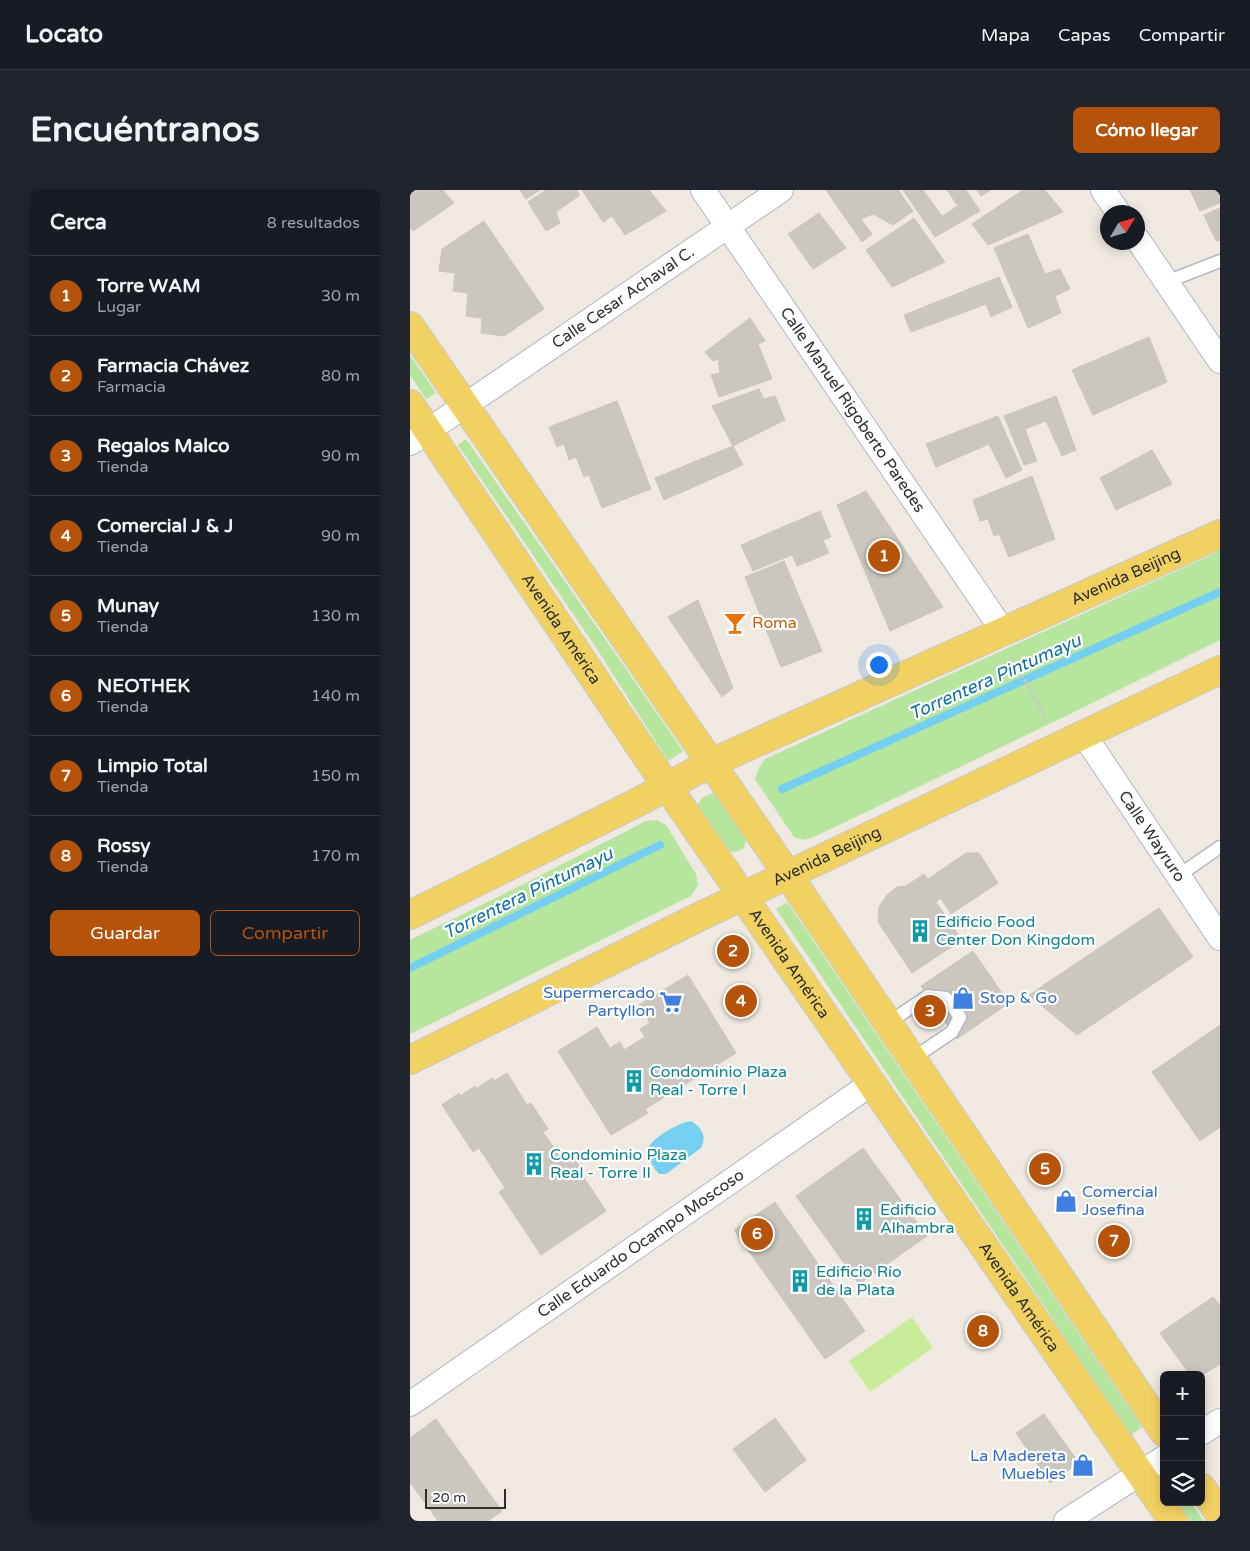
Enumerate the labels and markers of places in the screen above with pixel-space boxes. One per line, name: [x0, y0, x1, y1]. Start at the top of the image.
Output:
pin: 1: [868, 537, 900, 575]
bar icon: Roma: [722, 610, 748, 636]
place label: Roma: [752, 613, 797, 633]
place label: Edificio Food Center Don Kingdom: [936, 912, 1095, 950]
building icon: Edificio Food Center Don Kingdom: [907, 918, 933, 944]
pin: 2: [717, 932, 749, 970]
pin: 4: [725, 982, 757, 1020]
place label: Supermercado Partyllon: [543, 983, 655, 1021]
shop icon: Stop & Go: [950, 985, 976, 1011]
place label: Stop & Go: [980, 988, 1057, 1008]
supermarket icon: Supermercado Partyllon: [658, 989, 684, 1015]
pin: 3: [914, 992, 946, 1030]
place label: Condominio Plaza Real - Torre I: [650, 1062, 787, 1100]
building icon: Condominio Plaza Real - Torre I: [621, 1068, 647, 1094]
place label: Condominio Plaza Real - Torre II: [550, 1145, 687, 1183]
pin: 5: [1029, 1150, 1061, 1188]
building icon: Condominio Plaza Real - Torre II: [521, 1151, 547, 1177]
place label: Comercial Josefina: [1082, 1182, 1158, 1220]
shop icon: Comercial Josefina: [1053, 1188, 1079, 1214]
place label: Edificio Alhambra: [880, 1200, 954, 1238]
building icon: Edificio Alhambra: [851, 1206, 877, 1232]
pin: 6: [741, 1215, 773, 1253]
pin: 7: [1098, 1222, 1130, 1260]
place label: Edificio Río de la Plata: [816, 1262, 902, 1300]
building icon: Edificio Río de la Plata: [787, 1268, 813, 1294]
pin: 8: [967, 1312, 999, 1350]
place label: La Madereta Muebles: [970, 1446, 1066, 1484]
shop icon: La Madereta Muebles: [1070, 1452, 1096, 1478]

